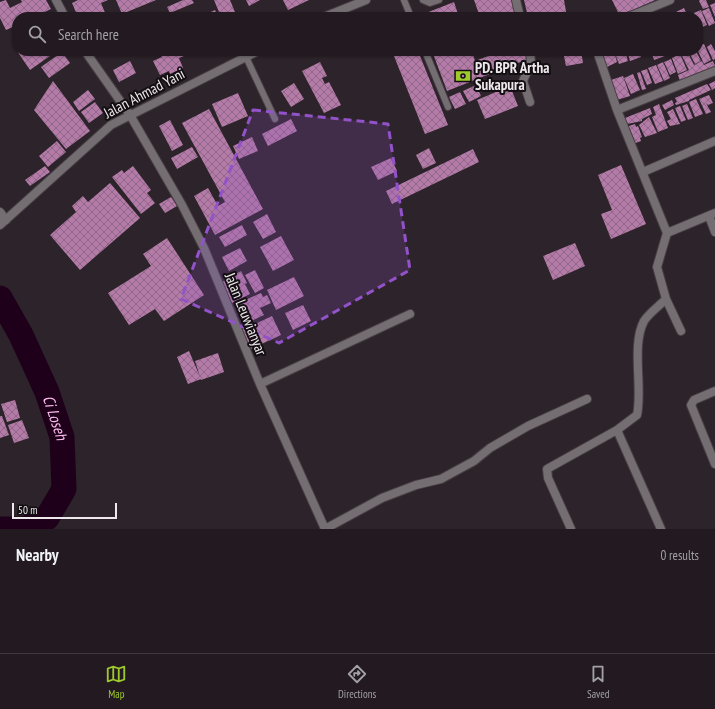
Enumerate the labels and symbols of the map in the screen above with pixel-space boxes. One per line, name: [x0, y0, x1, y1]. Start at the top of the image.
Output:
place label: PD. BPR Artha Sukapura: [475, 58, 549, 94]
street label: Jalan Ahmad Yani: [99, 64, 188, 123]
bank icon: PD. BPR Artha Sukapura: [454, 67, 472, 85]
street label: Jalan Leuwianyar: [220, 269, 272, 359]
water label: Ci Loseh: [39, 392, 73, 443]
scale bar: [12, 501, 117, 520]

